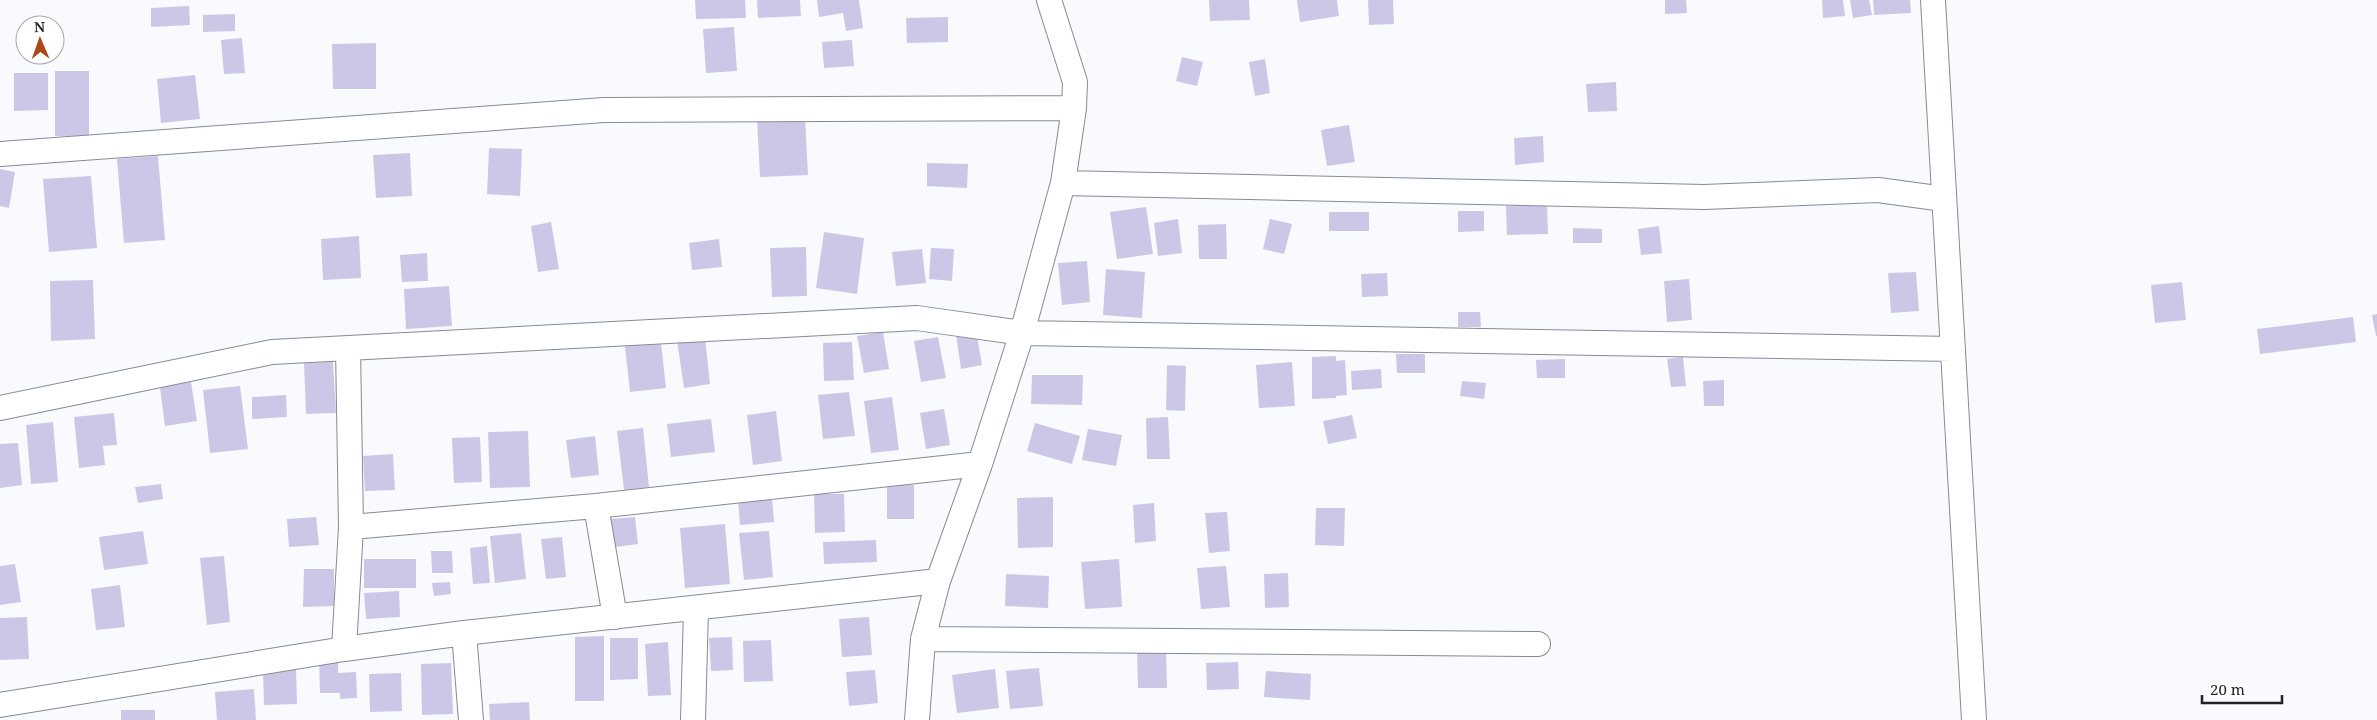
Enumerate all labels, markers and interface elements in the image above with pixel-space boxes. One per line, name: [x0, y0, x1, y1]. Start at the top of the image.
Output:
north arrow: [15, 15, 65, 65]
text: N: [34, 17, 45, 36]
scale bar: [2202, 672, 2282, 704]
text: 20 m: [2210, 679, 2245, 699]

